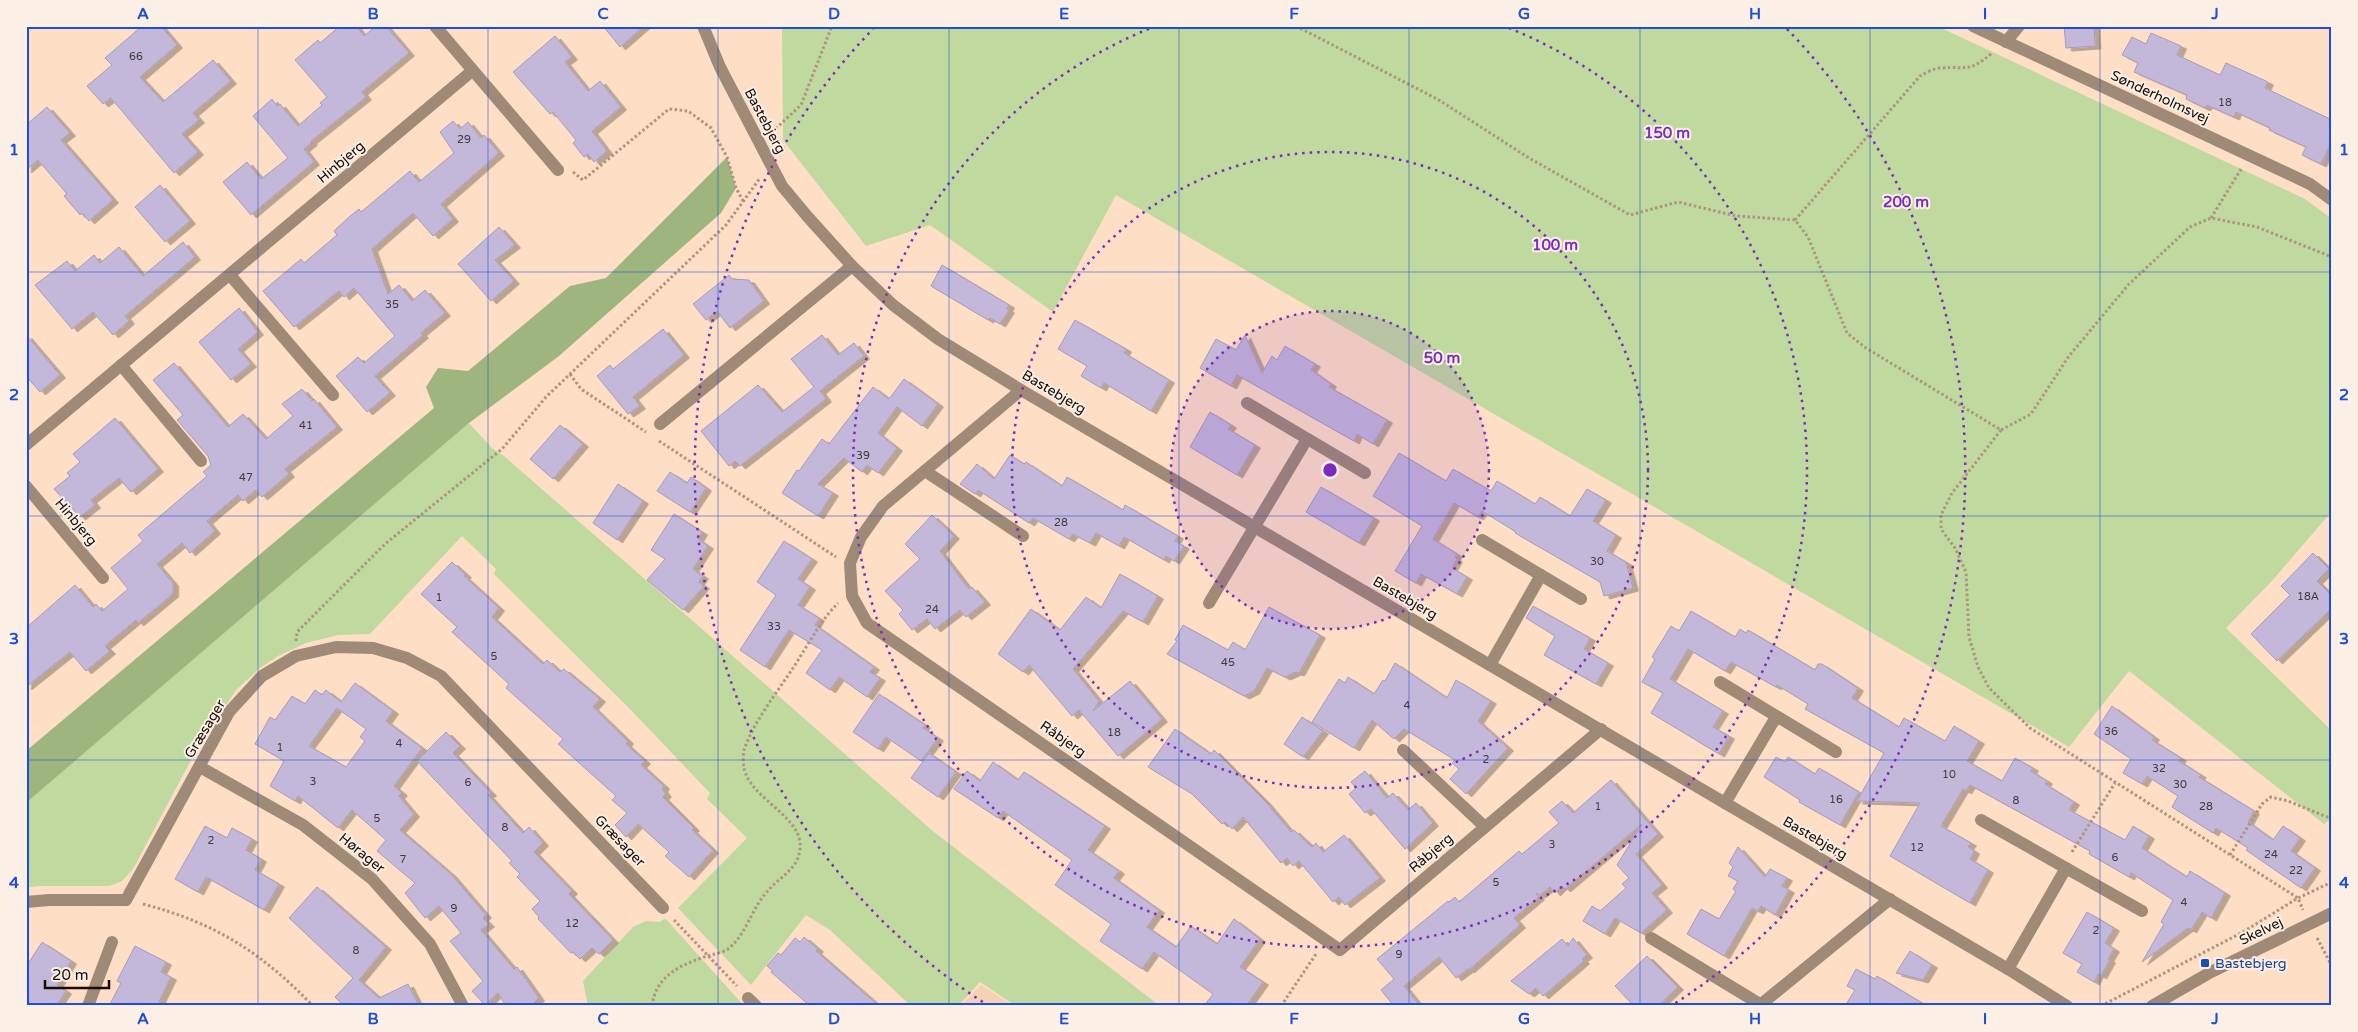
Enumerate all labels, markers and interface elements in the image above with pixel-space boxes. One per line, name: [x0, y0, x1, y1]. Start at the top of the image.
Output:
text: A: [137, 4, 149, 24]
text: B: [367, 4, 379, 24]
text: C: [597, 4, 609, 24]
text: D: [828, 4, 840, 24]
text: E: [1059, 4, 1069, 24]
text: F: [1289, 4, 1299, 24]
text: G: [1518, 4, 1530, 24]
text: H: [1749, 4, 1761, 24]
text: I: [1983, 4, 1987, 24]
text: J: [2210, 4, 2219, 24]
house number: 66: [129, 50, 143, 63]
street label: Sønderholmsvej: [2108, 67, 2212, 127]
street label: Bastebjerg: [741, 85, 789, 157]
house number: 18: [2218, 96, 2232, 109]
text: 150 m: [1644, 124, 1690, 142]
house number: 29: [457, 133, 471, 146]
street label: Hinbjerg: [314, 137, 368, 187]
text: 1: [9, 140, 19, 160]
text: 1: [2339, 140, 2349, 160]
text: 200 m: [1883, 193, 1929, 211]
text: 100 m: [1532, 236, 1578, 254]
house number: 35: [385, 298, 399, 311]
text: 50 m: [1424, 349, 1460, 367]
street label: Bastebjerg: [1019, 366, 1089, 418]
text: 2: [9, 385, 19, 405]
text: 2: [2339, 385, 2349, 405]
house number: 41: [299, 419, 313, 432]
house number: 39: [856, 449, 870, 462]
centre of rings: [1321, 461, 1339, 479]
house number: 47: [239, 471, 253, 484]
street label: Hinbjerg: [51, 495, 101, 549]
house number: 28: [1054, 516, 1068, 529]
house number: 30: [1590, 555, 1604, 568]
street label: Bastebjerg: [1370, 573, 1440, 623]
house number: 18A: [2297, 590, 2319, 603]
house number: 1: [436, 591, 442, 604]
house number: 24: [925, 603, 939, 616]
house number: 33: [767, 620, 781, 633]
text: 3: [9, 629, 19, 649]
text: 3: [2339, 629, 2349, 649]
house number: 5: [491, 650, 498, 663]
house number: 45: [1221, 656, 1235, 669]
street label: Græsager: [181, 696, 229, 761]
house number: 4: [1404, 699, 1411, 712]
street label: Råbjerg: [1037, 717, 1089, 761]
house number: 36: [2104, 725, 2118, 738]
house number: 18: [1107, 726, 1121, 739]
house number: 4: [396, 737, 403, 750]
house number: 1: [277, 741, 283, 754]
house number: 2: [1483, 753, 1490, 766]
house number: 32: [2152, 762, 2166, 775]
house number: 10: [1942, 768, 1956, 781]
house number: 3: [310, 775, 317, 788]
house number: 6: [465, 776, 472, 789]
house number: 30: [2173, 778, 2187, 791]
house number: 16: [1829, 793, 1843, 806]
house number: 8: [2013, 794, 2020, 807]
house number: 1: [1595, 800, 1601, 813]
house number: 28: [2199, 800, 2213, 813]
house number: 5: [374, 812, 381, 825]
street label: Græsager: [591, 812, 649, 871]
street label: Bastebjerg: [1780, 813, 1850, 863]
house number: 8: [502, 821, 509, 834]
street label: Hørager: [336, 829, 389, 877]
street label: Råbjerg: [1406, 830, 1456, 876]
house number: 2: [208, 834, 215, 847]
house number: 3: [1549, 838, 1556, 851]
house number: 12: [1910, 841, 1924, 854]
house number: 24: [2264, 848, 2278, 861]
house number: 6: [2112, 851, 2119, 864]
house number: 7: [400, 853, 407, 866]
house number: 22: [2289, 864, 2303, 877]
text: 4: [9, 873, 19, 893]
text: 4: [2339, 873, 2349, 893]
house number: 5: [1493, 876, 1500, 889]
house number: 4: [2181, 896, 2188, 909]
house number: 9: [451, 902, 458, 915]
street label: Skelvej: [2236, 913, 2286, 949]
house number: 12: [565, 917, 579, 930]
house number: 2: [2093, 924, 2100, 937]
house number: 8: [353, 944, 360, 957]
house number: 9: [1396, 948, 1403, 961]
place label: Bastebjerg: [2215, 955, 2287, 972]
scale bar: [45, 957, 109, 989]
marker: Bastebjerg: [2199, 957, 2211, 969]
text: 20 m: [52, 966, 89, 984]
text: A: [137, 1009, 149, 1029]
text: B: [367, 1009, 379, 1029]
text: C: [597, 1009, 609, 1029]
text: D: [828, 1009, 840, 1029]
text: E: [1059, 1009, 1069, 1029]
text: F: [1289, 1009, 1299, 1029]
text: G: [1518, 1009, 1530, 1029]
text: H: [1749, 1009, 1761, 1029]
text: I: [1983, 1009, 1987, 1029]
text: J: [2210, 1009, 2219, 1029]

